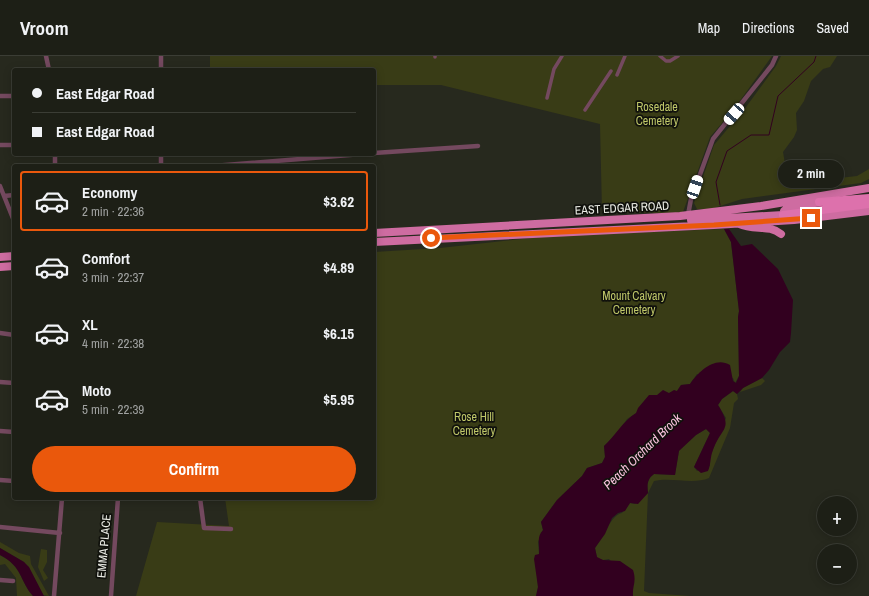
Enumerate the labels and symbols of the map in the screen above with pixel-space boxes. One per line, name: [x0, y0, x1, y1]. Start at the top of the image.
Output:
park label: Rosedale Cemetery: [636, 99, 678, 129]
car: [722, 101, 746, 127]
callout: 2 min: [778, 160, 844, 188]
car: [685, 174, 705, 200]
street label: EAST EDGAR ROAD: [574, 198, 670, 218]
route end: [802, 209, 820, 227]
route start: [422, 229, 440, 247]
park label: Mount Calvary Cemetery: [602, 288, 666, 318]
park label: Rose Hill Cemetery: [453, 409, 495, 439]
water label: Peach Orchard Brook: [600, 409, 686, 493]
street label: EMMA PLACE: [93, 513, 115, 579]

